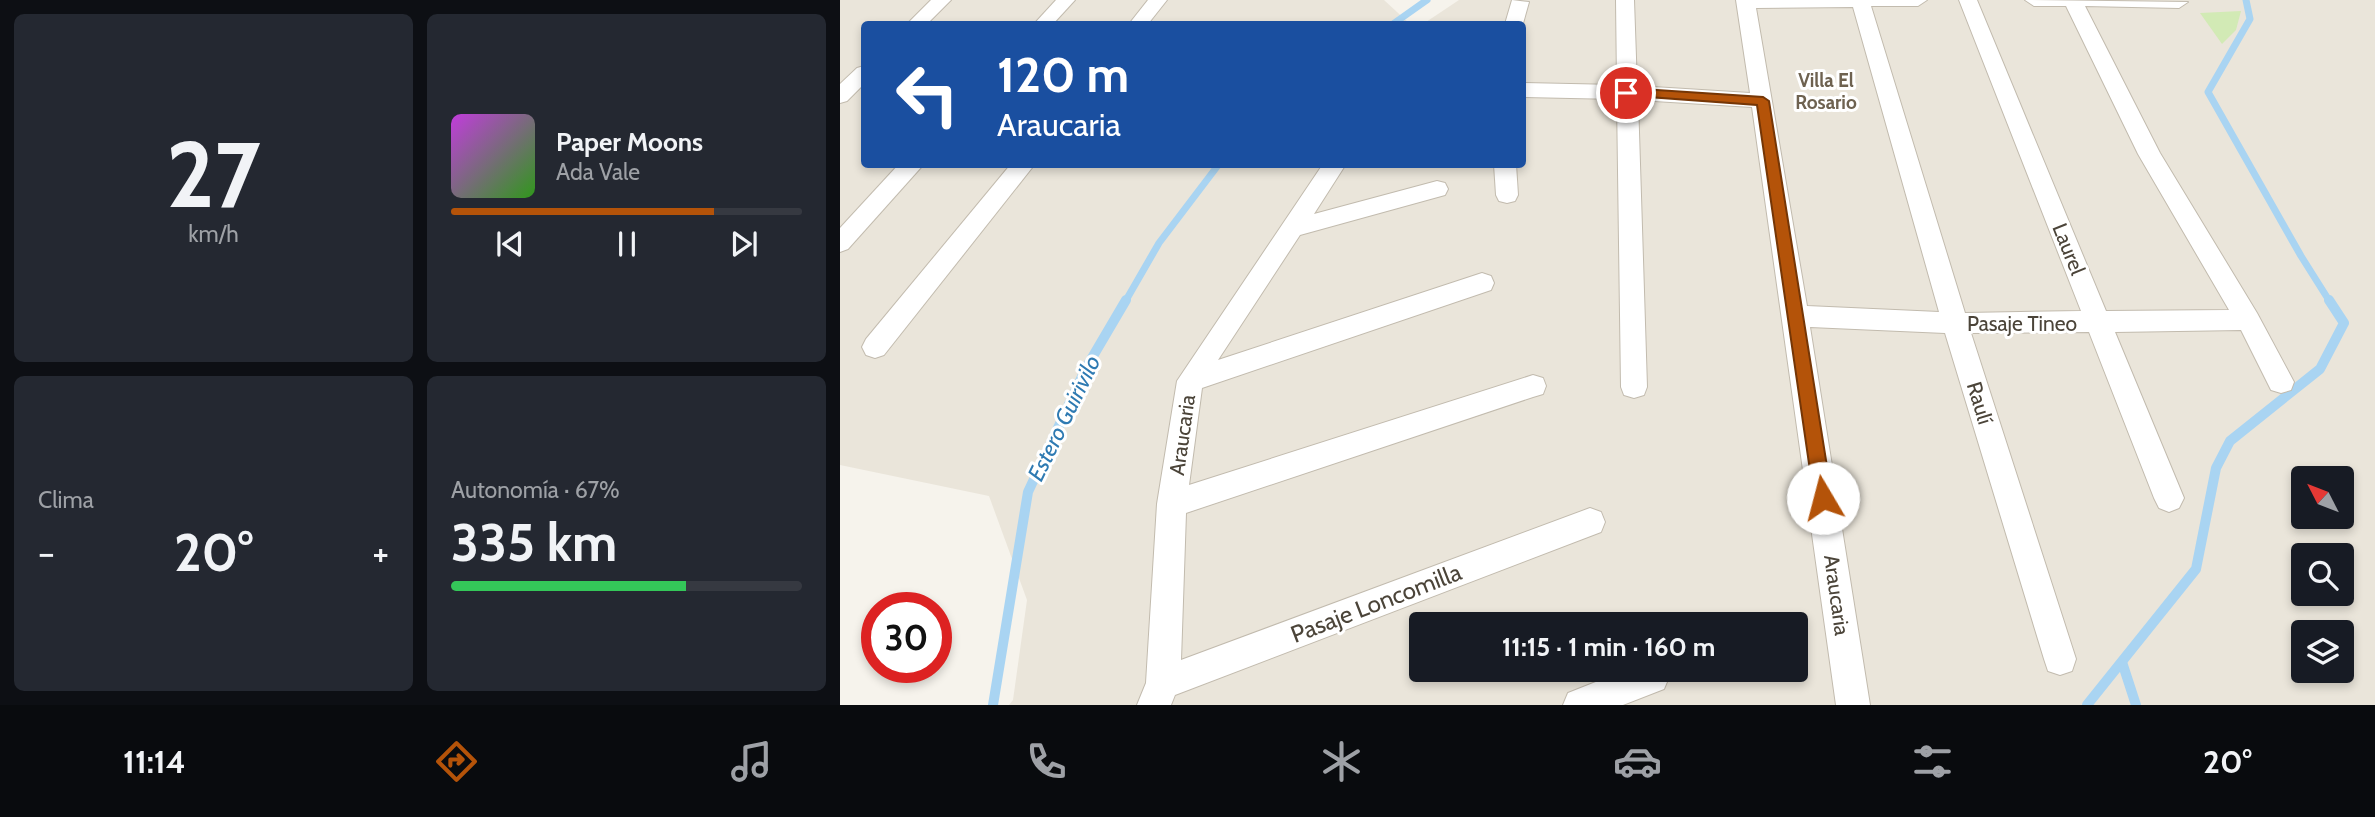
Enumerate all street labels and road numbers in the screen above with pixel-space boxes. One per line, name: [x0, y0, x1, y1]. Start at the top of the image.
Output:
street label: Laurel: [2047, 219, 2091, 279]
street label: Pasaje Tineo: [1967, 311, 2077, 337]
street label: Raulí: [1962, 379, 1998, 428]
street label: Araucaria: [1164, 393, 1200, 477]
street label: Araucaria: [1819, 553, 1855, 637]
street label: Pasaje Loncomilla: [1287, 557, 1466, 649]

